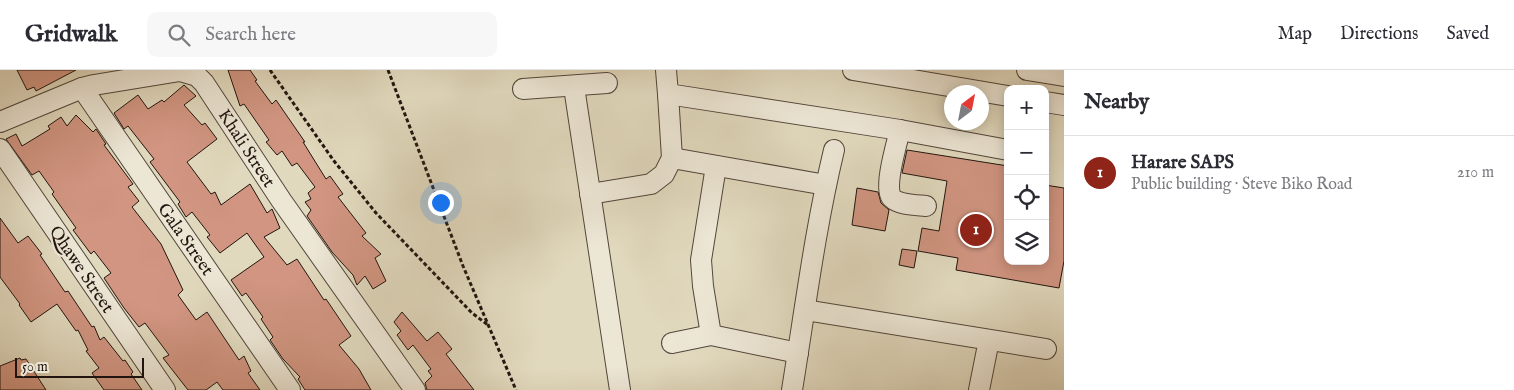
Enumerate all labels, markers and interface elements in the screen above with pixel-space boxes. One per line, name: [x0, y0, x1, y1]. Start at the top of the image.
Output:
search box: [147, 12, 497, 57]
text: Gridwalk: [25, 19, 117, 50]
icon: search: [165, 21, 193, 49]
text: Search here: [205, 23, 296, 47]
text: Map: [1278, 23, 1312, 46]
text: Directions: [1340, 23, 1418, 46]
text: Saved: [1446, 23, 1489, 46]
north arrow: [944, 85, 989, 130]
map controls: [1004, 85, 1049, 265]
button: +: [1004, 85, 1049, 130]
text: Nearby: [1084, 89, 1149, 116]
street label: Khali Street: [212, 105, 280, 192]
button: −: [1004, 130, 1049, 175]
text: Harare SAPS: [1131, 151, 1234, 175]
text: 1: [1097, 163, 1103, 183]
text: 210 m: [1457, 163, 1494, 183]
button: locate: [1004, 175, 1049, 220]
text: Public building · Steve Biko Road: [1131, 175, 1352, 195]
your location: [428, 190, 454, 216]
street label: Gala Street: [151, 199, 218, 281]
pin: 1: [960, 211, 992, 249]
button: layers: [1004, 220, 1049, 265]
street label: Qhawe Street: [43, 222, 118, 318]
scale bar: [15, 355, 144, 378]
text: 50 m: [22, 358, 48, 376]

